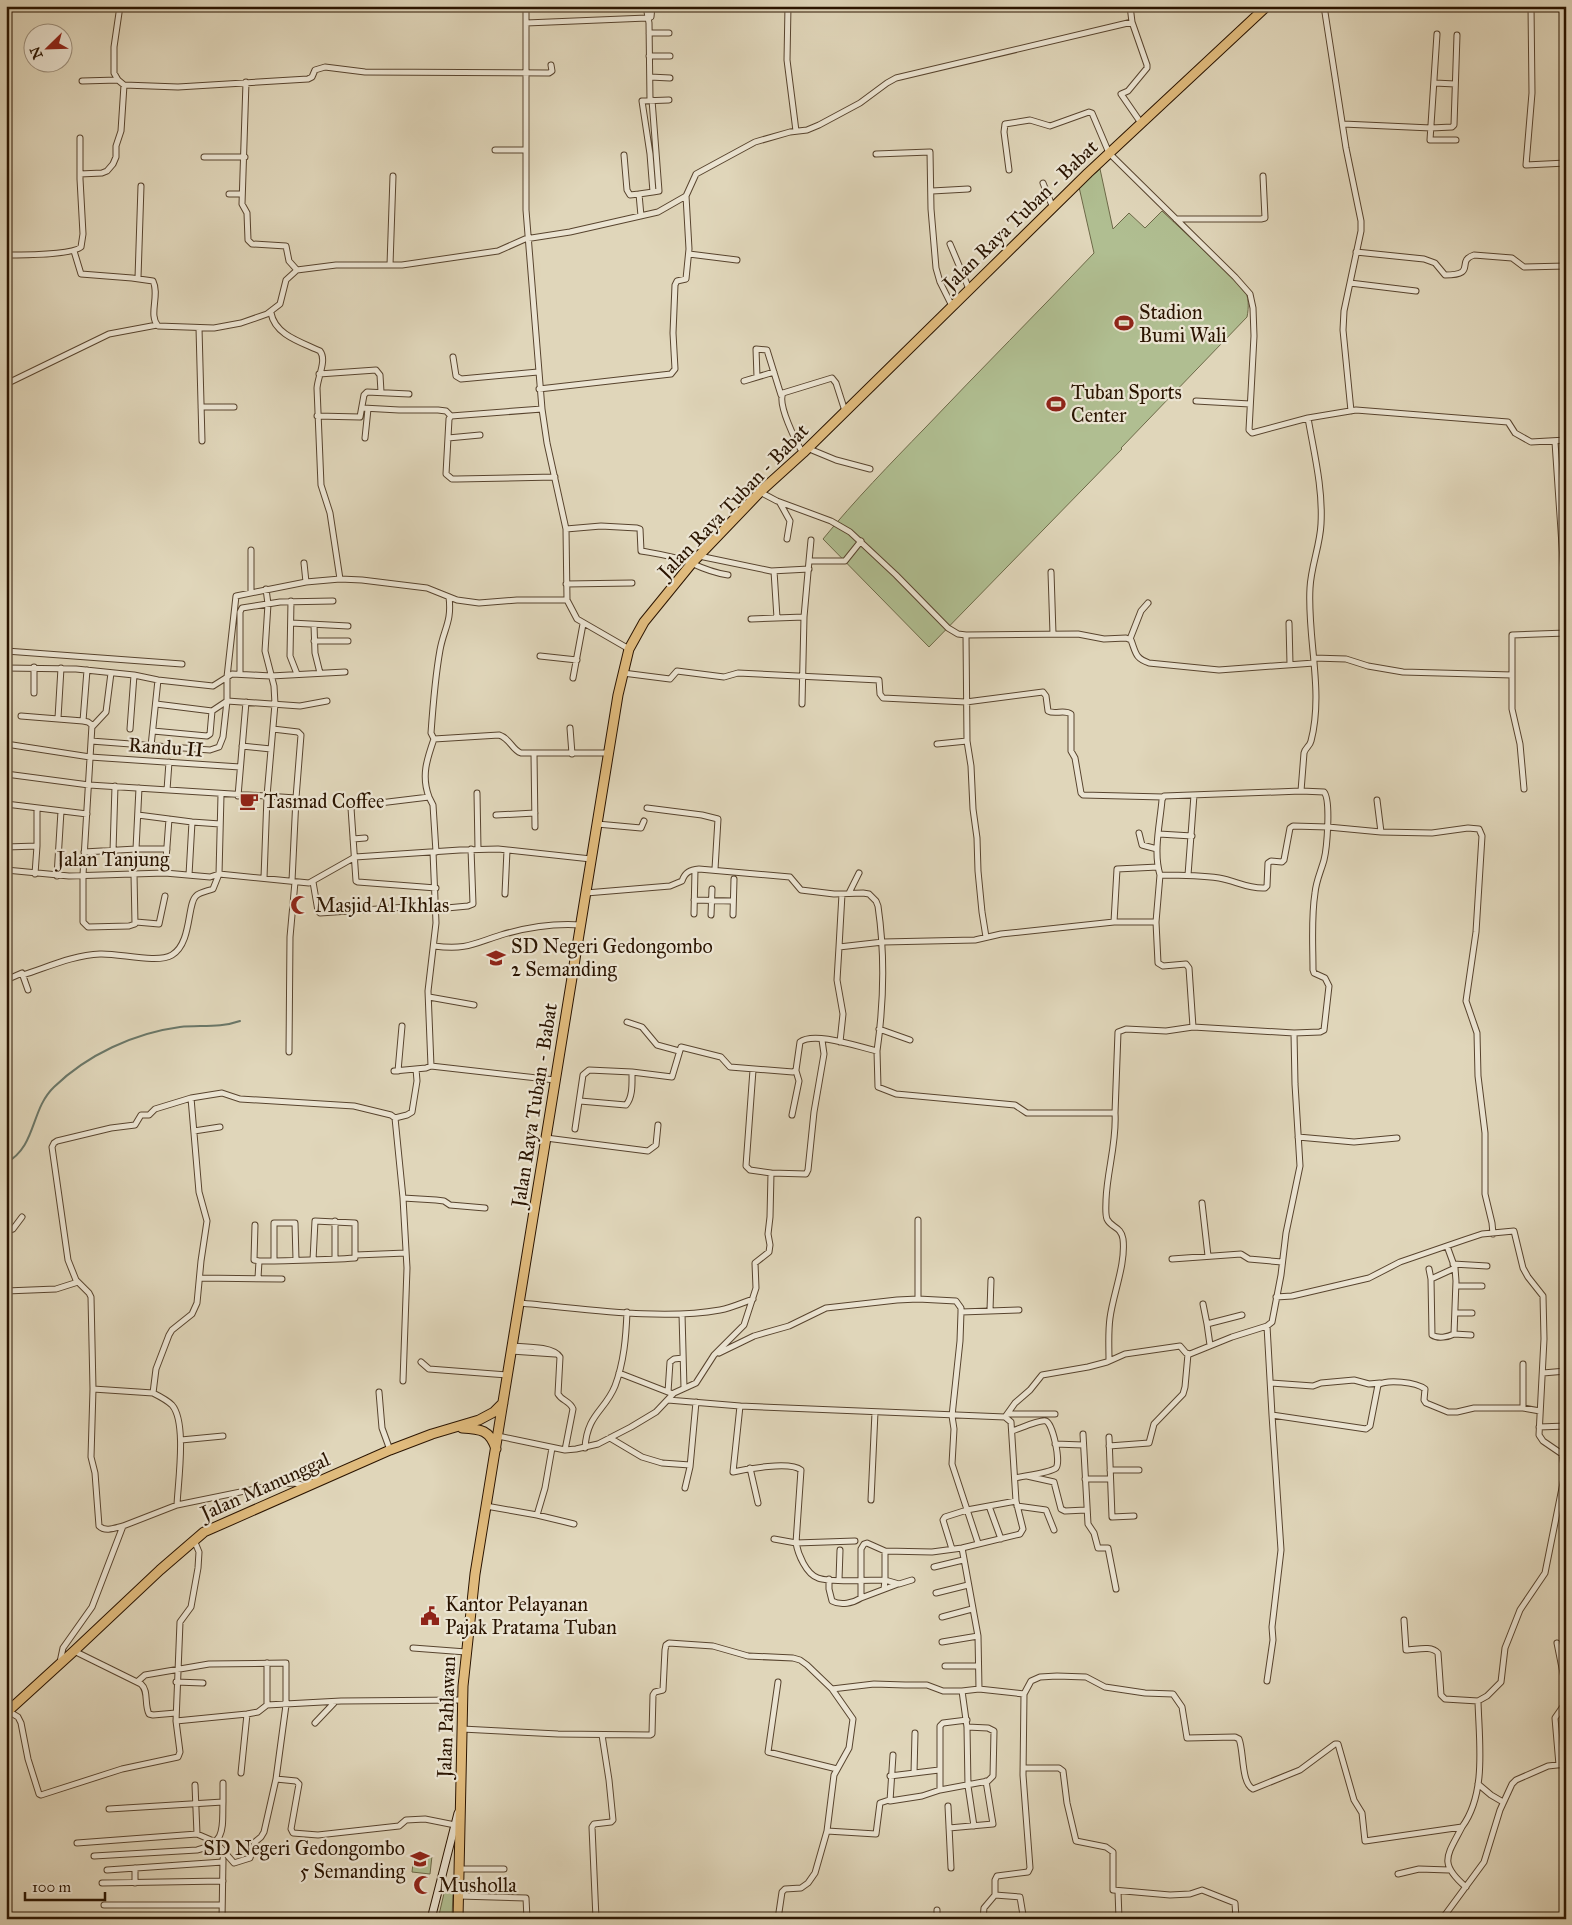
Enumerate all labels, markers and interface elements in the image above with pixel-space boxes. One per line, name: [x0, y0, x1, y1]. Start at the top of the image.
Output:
north arrow: [22, 22, 72, 72]
text: N: [26, 44, 47, 62]
street label: Jalan Raya Tuban - Babat: [936, 135, 1103, 297]
place label: Stadion Bumi Wali: [1139, 300, 1227, 347]
sports icon: Stadion Bumi Wali: [1113, 312, 1135, 334]
place label: Tuban Sports Center: [1071, 380, 1182, 427]
sports icon: Tuban Sports Center: [1045, 393, 1067, 415]
street label: Jalan Raya Tuban - Babat: [651, 419, 814, 586]
street label: Randu II: [128, 732, 204, 762]
place label: Tasmad Coffee: [264, 789, 384, 813]
cafe icon: Tasmad Coffee: [238, 790, 260, 812]
street label: Jalan Tanjung: [55, 847, 170, 872]
place label: Masjid Al Ikhlas: [315, 893, 449, 917]
mosque icon: Masjid Al Ikhlas: [289, 894, 311, 916]
place label: SD Negeri Gedongombo 2 Semanding: [511, 934, 713, 982]
school or university icon: SD Negeri Gedongombo 2 Semanding: [485, 947, 507, 969]
street label: Jalan Raya Tuban - Babat: [506, 1001, 563, 1211]
street label: Jalan Manunggal: [195, 1447, 334, 1527]
place label: Kantor Pelayanan Pajak Pratama Tuban: [445, 1592, 617, 1639]
public building icon: Kantor Pelayanan Pajak Pratama Tuban: [419, 1605, 441, 1627]
street label: Jalan Pahlawan: [432, 1656, 461, 1780]
place label: SD Negeri Gedongombo 5 Semanding: [203, 1836, 406, 1884]
school or university icon: SD Negeri Gedongombo 5 Semanding: [409, 1848, 431, 1870]
scale bar: [25, 1870, 105, 1902]
place label: Musholla: [438, 1873, 517, 1897]
mosque icon: Musholla: [412, 1874, 434, 1896]
text: 100 m: [32, 1878, 72, 1896]

